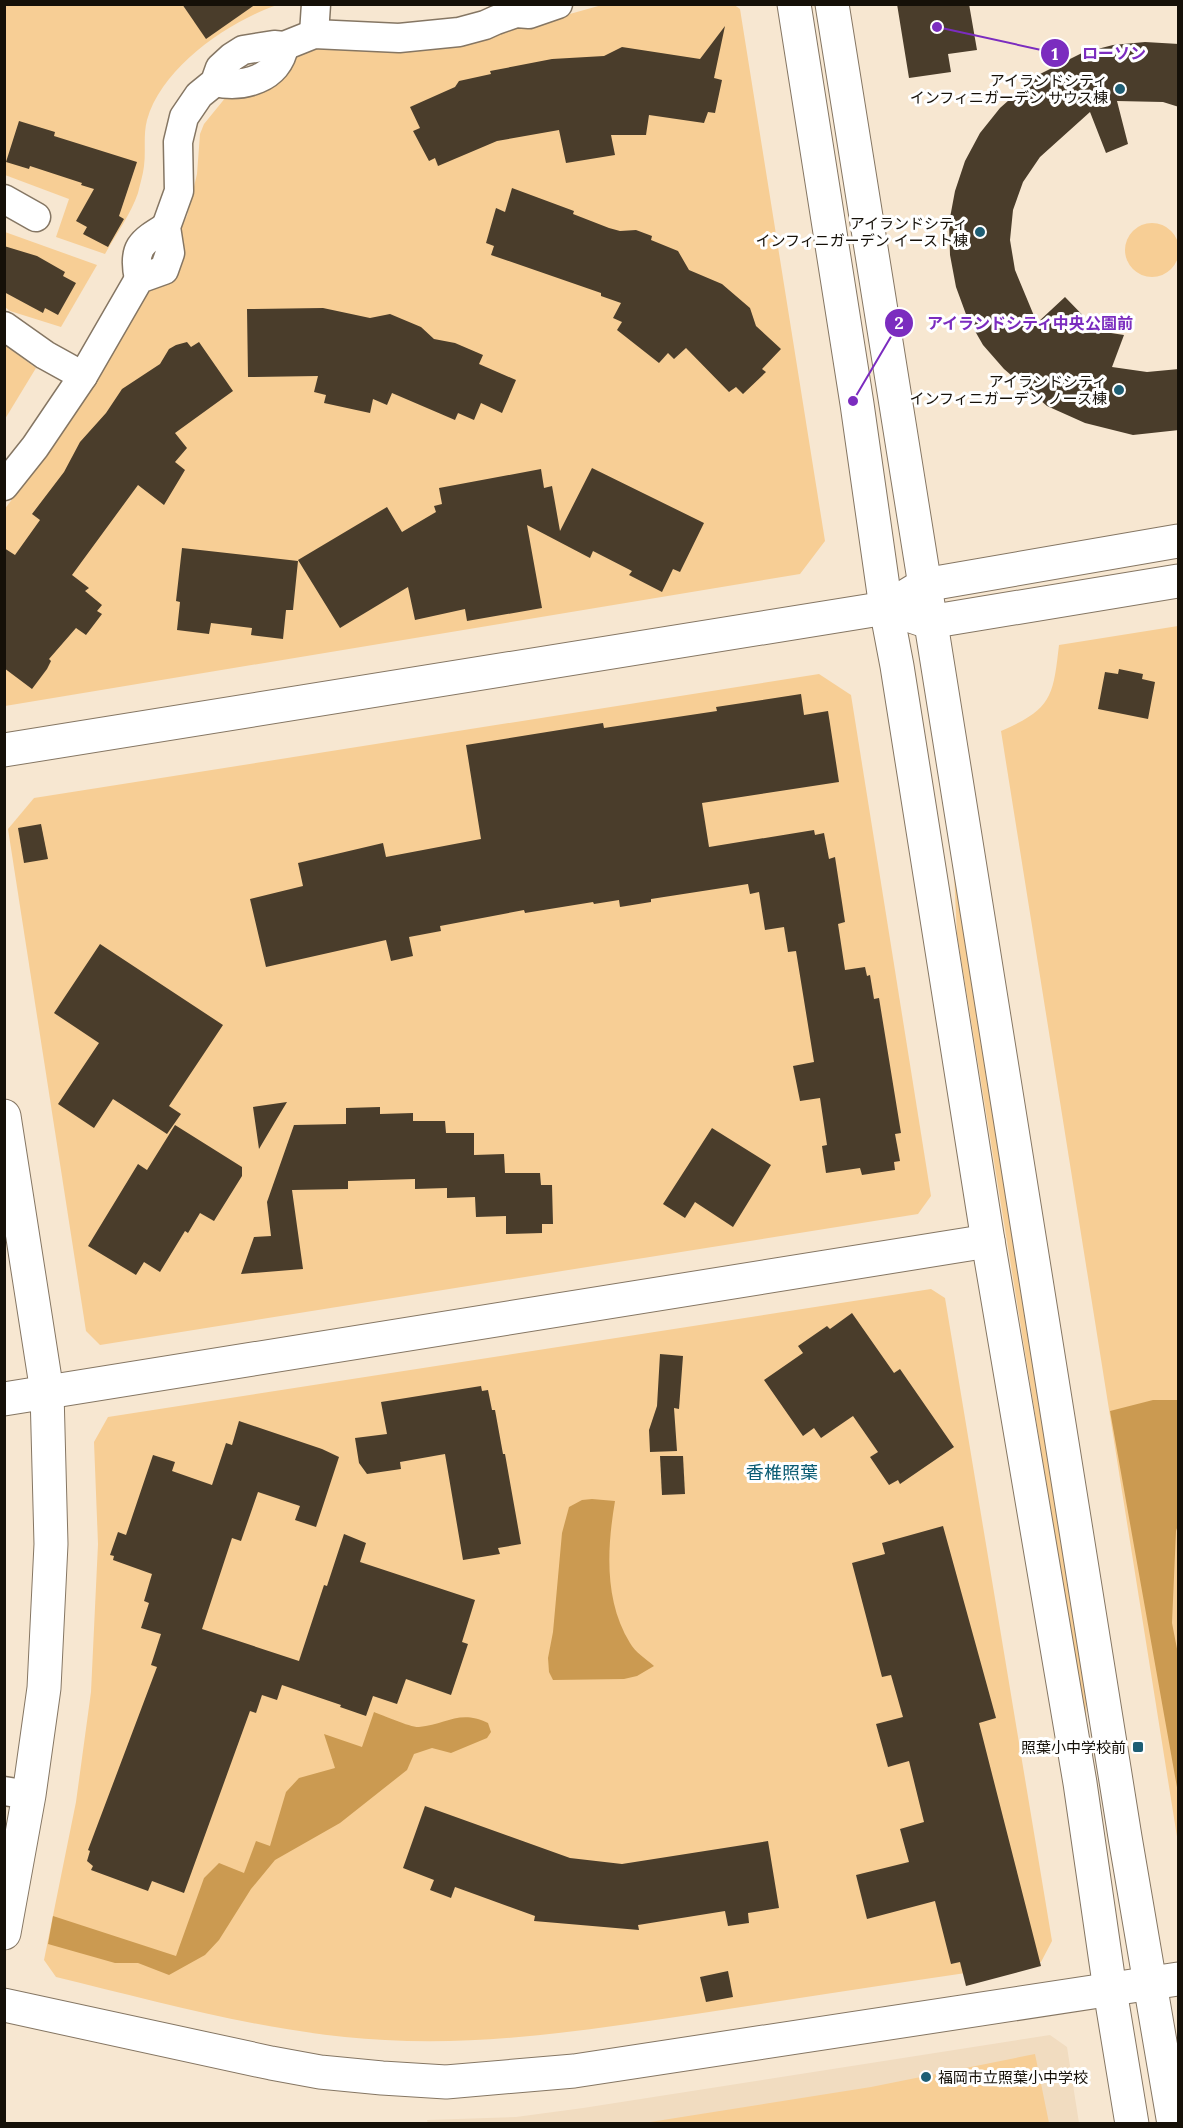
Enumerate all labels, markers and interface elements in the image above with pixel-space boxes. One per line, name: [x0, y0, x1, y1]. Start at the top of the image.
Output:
callout: ローソン: [1040, 36, 1158, 70]
text: 1: [1051, 42, 1059, 65]
text: ローソン: [1082, 43, 1146, 63]
place label: アイランドシティ インフィニガーデン サウス棟: [910, 71, 1108, 107]
marker: アイランドシティ インフィニガーデン サウス棟: [1113, 82, 1127, 96]
place label: アイランドシティ インフィニガーデン イースト棟: [756, 214, 968, 250]
marker: アイランドシティ インフィニガーデン イースト棟: [973, 225, 987, 239]
callout: アイランドシティ中央公園前: [884, 306, 1146, 340]
text: 2: [894, 311, 904, 334]
text: アイランドシティ中央公園前: [927, 313, 1133, 333]
place label: アイランドシティ インフィニガーデン ノース棟: [910, 372, 1107, 408]
marker: アイランドシティ インフィニガーデン ノース棟: [1112, 383, 1126, 397]
district label: 香椎照葉: [746, 1461, 818, 1484]
place label: 照葉小中学校前: [1021, 1738, 1126, 1757]
marker: 照葉小中学校前: [1131, 1740, 1145, 1754]
place label: 福岡市立照葉小中学校: [938, 2068, 1088, 2087]
marker: 福岡市立照葉小中学校: [919, 2070, 933, 2084]

